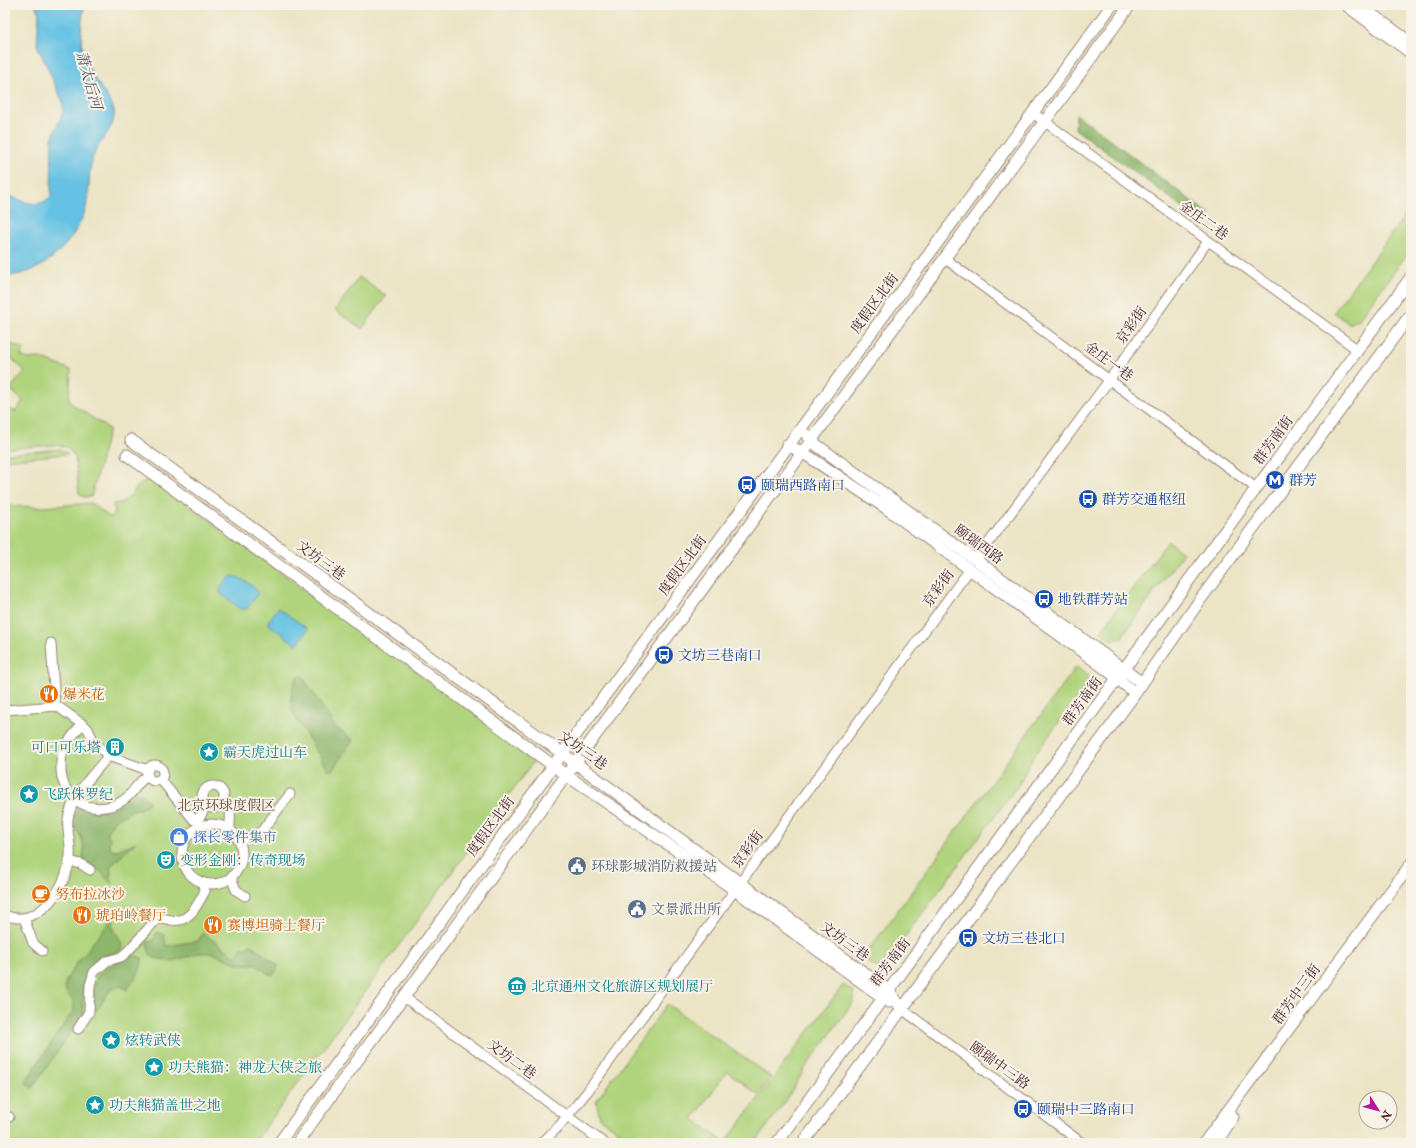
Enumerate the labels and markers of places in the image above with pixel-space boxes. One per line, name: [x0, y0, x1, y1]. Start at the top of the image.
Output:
metro station icon: 群芳: [1264, 469, 1286, 491]
place label: 群芳: [1289, 472, 1317, 489]
bus stop icon: 颐瑞西路南口: [736, 474, 758, 496]
place label: 颐瑞西路南口: [761, 477, 845, 494]
bus stop icon: 群芳交通枢纽: [1077, 488, 1099, 510]
place label: 群芳交通枢纽: [1102, 491, 1186, 508]
bus stop icon: 地铁群芳站: [1033, 588, 1055, 610]
place label: 地铁群芳站: [1058, 591, 1128, 608]
bus stop icon: 文坊三巷南口: [653, 644, 675, 666]
place label: 文坊三巷南口: [678, 647, 762, 664]
restaurant icon: 爆米花: [38, 683, 60, 705]
place label: 爆米花: [63, 686, 105, 703]
building icon: 可口可乐塔: [104, 736, 126, 758]
place label: 可口可乐塔: [31, 739, 101, 756]
place icon: 霸天虎过山车: [198, 741, 220, 763]
place label: 霸天虎过山车: [223, 744, 307, 761]
place icon: 飞跃侏罗纪: [18, 783, 40, 805]
place label: 飞跃侏罗纪: [43, 786, 113, 803]
shop icon: 探长零件集市: [168, 826, 190, 848]
place label: 探长零件集市: [193, 829, 277, 846]
theatre icon: 变形金刚：传奇现场: [155, 849, 177, 871]
place label: 变形金刚：传奇现场: [180, 852, 306, 869]
public building icon: 环球影城消防救援站: [566, 855, 588, 877]
place label: 环球影城消防救援站: [591, 858, 717, 875]
cafe icon: 努布拉冰沙: [30, 883, 52, 905]
place label: 努布拉冰沙: [55, 886, 125, 903]
public building icon: 文景派出所: [626, 898, 648, 920]
place label: 文景派出所: [651, 901, 721, 918]
restaurant icon: 琥珀岭餐厅: [71, 904, 93, 926]
place label: 琥珀岭餐厅: [96, 907, 166, 924]
restaurant icon: 赛博坦骑士餐厅: [202, 914, 224, 936]
place label: 赛博坦骑士餐厅: [227, 917, 325, 934]
bus stop icon: 文坊三巷北口: [957, 927, 979, 949]
place label: 文坊三巷北口: [982, 930, 1066, 947]
museum icon: 北京通州文化旅游区规划展厅: [506, 975, 528, 997]
place label: 北京通州文化旅游区规划展厅: [531, 978, 713, 995]
place icon: 炫转武侠: [100, 1029, 122, 1051]
place label: 炫转武侠: [125, 1032, 181, 1049]
place icon: 功夫熊猫：神龙大侠之旅: [143, 1056, 165, 1078]
place label: 功夫熊猫：神龙大侠之旅: [168, 1059, 322, 1076]
place icon: 功夫熊猫盖世之地: [84, 1094, 106, 1116]
place label: 功夫熊猫盖世之地: [109, 1097, 221, 1114]
bus stop icon: 颐瑞中三路南口: [1012, 1098, 1034, 1120]
place label: 颐瑞中三路南口: [1037, 1101, 1135, 1118]

